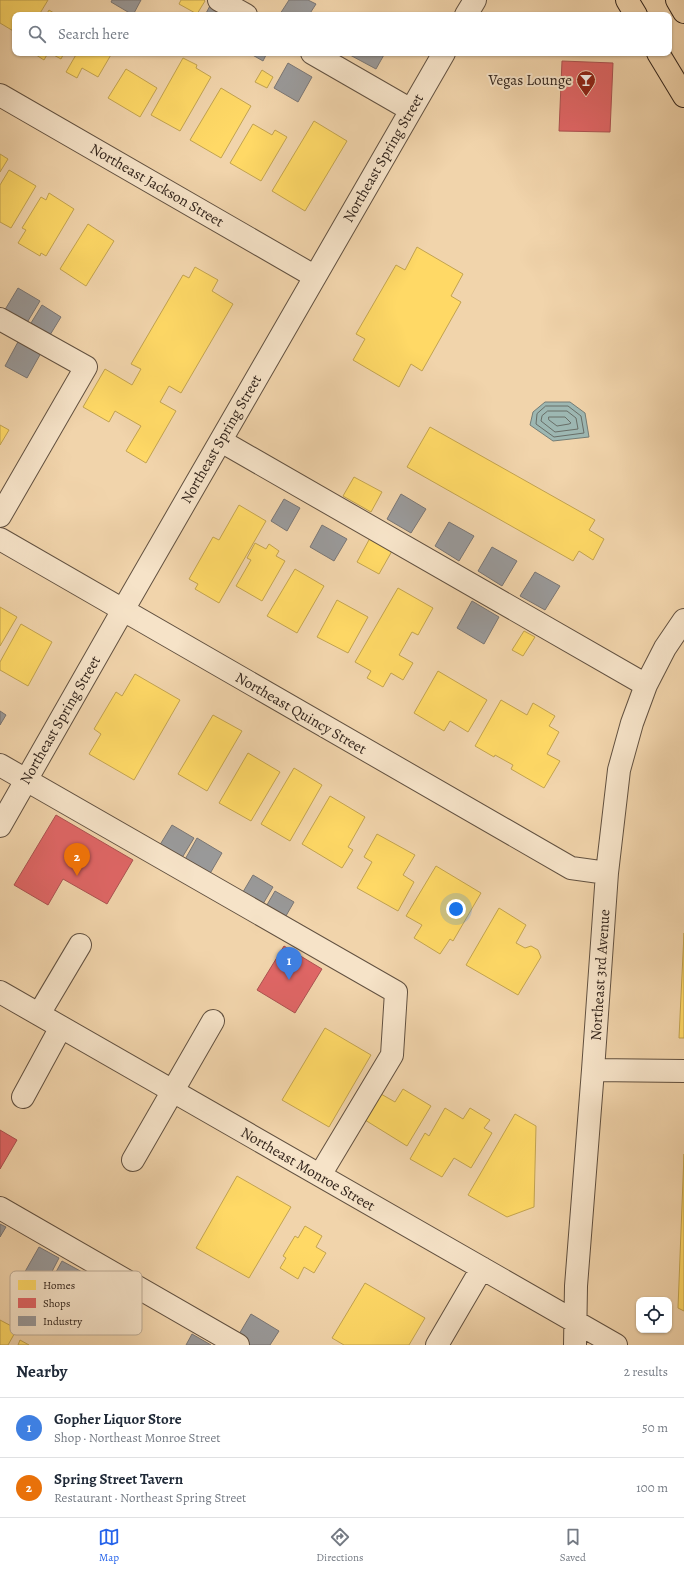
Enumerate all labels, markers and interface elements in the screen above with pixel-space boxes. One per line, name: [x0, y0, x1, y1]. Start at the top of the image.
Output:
search box: [12, 12, 672, 56]
icon: search: [26, 23, 48, 45]
text: Search here: [58, 24, 129, 44]
bar icon: Vegas Lounge: [575, 69, 597, 97]
place label: Vegas Lounge: [487, 70, 572, 90]
street label: Northeast Spring Street: [338, 90, 428, 226]
street label: Northeast Jackson Street: [87, 139, 227, 231]
street label: Northeast Spring Street: [176, 371, 266, 507]
street label: Northeast Spring Street: [15, 652, 105, 788]
street label: Northeast Quincy Street: [232, 667, 370, 759]
pin: 2: [64, 843, 90, 876]
your location: [446, 899, 466, 919]
street label: Northeast 3rd Avenue: [585, 908, 615, 1041]
pin: 1: [276, 947, 302, 980]
street label: Northeast Monroe Street: [237, 1122, 379, 1216]
legend: [10, 1271, 142, 1335]
text: Homes: [43, 1278, 75, 1293]
text: Shops: [43, 1296, 70, 1311]
map controls: [636, 1297, 672, 1333]
button: locate: [636, 1297, 672, 1333]
text: Industry: [43, 1314, 82, 1329]
text: Nearby: [16, 1360, 67, 1383]
text: 2 results: [624, 1363, 668, 1380]
text: Gopher Liquor Store: [54, 1409, 182, 1429]
text: 1: [27, 1419, 31, 1436]
text: 50 m: [642, 1419, 668, 1436]
text: Shop · Northeast Monroe Street: [54, 1429, 221, 1446]
text: Spring Street Tavern: [54, 1469, 183, 1489]
text: 2: [26, 1479, 32, 1496]
text: 100 m: [636, 1479, 668, 1496]
text: Restaurant · Northeast Spring Street: [54, 1489, 246, 1506]
tab: Map: [98, 1526, 120, 1565]
tab: Directions: [316, 1526, 364, 1565]
tab: Saved: [560, 1526, 586, 1565]

